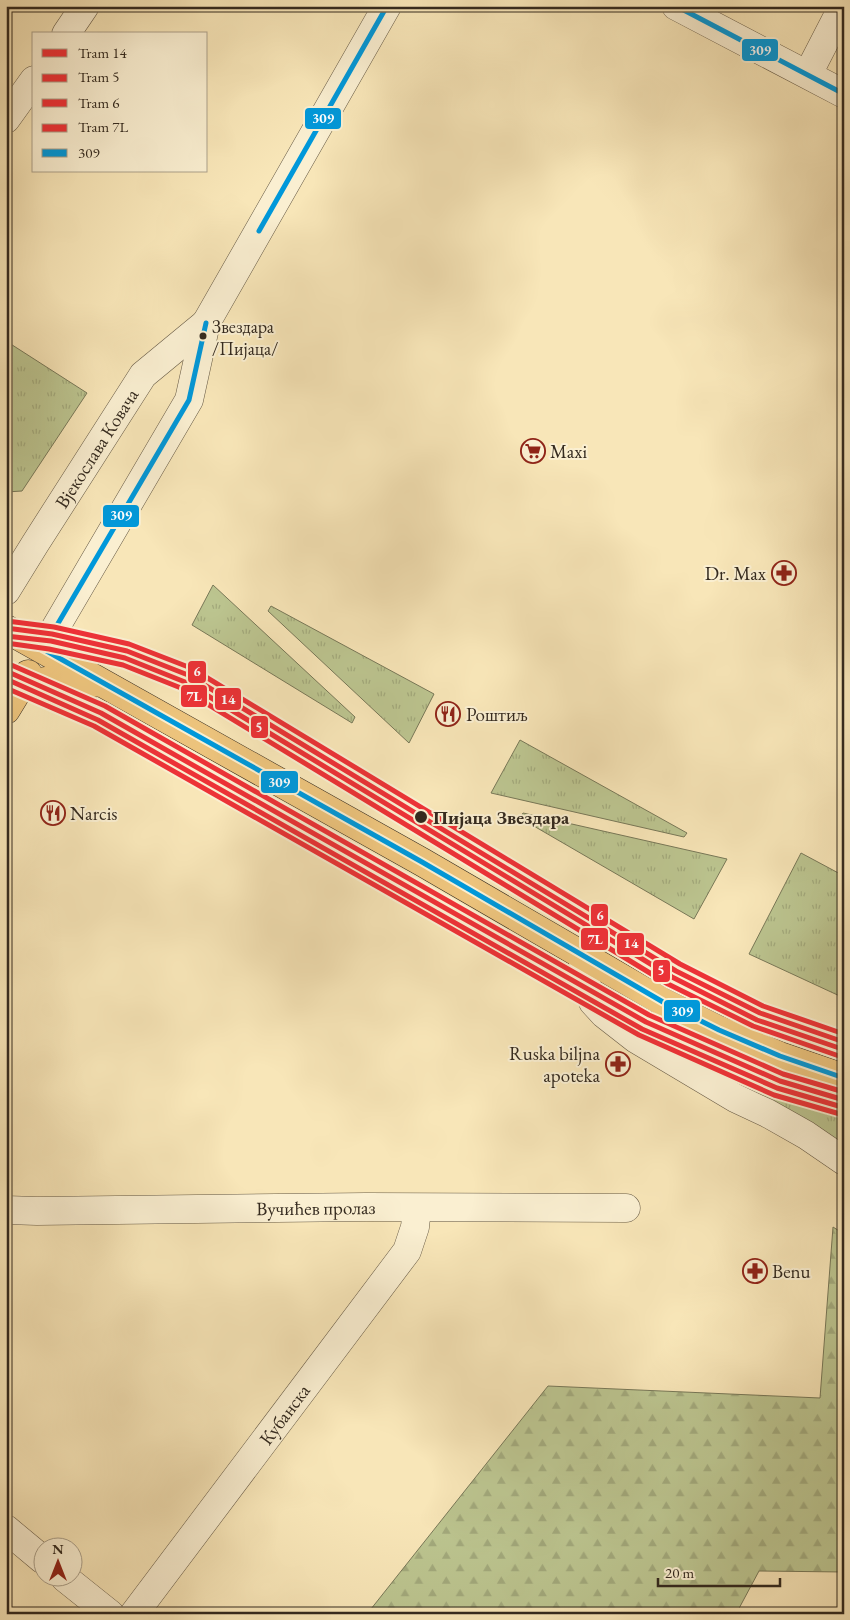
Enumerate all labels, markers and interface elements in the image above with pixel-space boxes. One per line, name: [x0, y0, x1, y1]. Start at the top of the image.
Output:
legend: [32, 32, 208, 172]
line badge: 309: [741, 38, 779, 62]
text: 309: [749, 41, 772, 59]
text: Tram 14: [78, 43, 127, 62]
text: Tram 5: [78, 67, 119, 86]
text: Tram 6: [78, 93, 119, 112]
line badge: 309: [304, 107, 342, 130]
text: 309: [312, 109, 335, 127]
text: Tram 7L: [78, 117, 128, 136]
text: 309: [78, 143, 100, 162]
place label: Звездара /Пијаца/: [212, 315, 278, 360]
marker: Звездара /Пијаца/: [198, 331, 208, 341]
street label: Вјекослава Ковача: [49, 383, 144, 513]
supermarket icon: Maxi: [520, 438, 546, 464]
place label: Maxi: [550, 439, 587, 464]
line badge: 309: [102, 504, 140, 528]
text: 309: [110, 506, 133, 524]
pharmacy icon: Dr. Max: [771, 560, 797, 586]
place label: Dr. Max: [705, 561, 767, 586]
line badge: 6: [187, 660, 207, 684]
text: 6: [193, 662, 201, 680]
line badge: 7L: [180, 684, 208, 708]
text: 7L: [186, 687, 203, 705]
line badge: 14: [214, 687, 242, 711]
text: 14: [221, 690, 236, 708]
restaurant icon: Роштиљ: [435, 701, 461, 727]
place label: Роштиљ: [466, 702, 528, 727]
line badge: 5: [250, 715, 269, 739]
text: 5: [255, 718, 263, 736]
line badge: 309: [260, 770, 299, 794]
text: 309: [268, 773, 291, 791]
restaurant icon: Narcis: [40, 800, 66, 826]
place label: Narcis: [70, 801, 118, 826]
place label: Пијаца Звездара: [433, 805, 570, 830]
marker: Пијаца Звездара: [413, 809, 429, 825]
line badge: 6: [590, 903, 609, 927]
text: 6: [596, 906, 604, 924]
line badge: 7L: [580, 927, 609, 951]
text: 7L: [587, 930, 604, 948]
line badge: 14: [616, 932, 645, 956]
text: 14: [624, 934, 639, 952]
line badge: 5: [652, 959, 671, 983]
text: 5: [657, 961, 665, 979]
line badge: 309: [663, 999, 701, 1023]
text: 309: [671, 1002, 694, 1020]
place label: Ruska biljna apoteka: [509, 1041, 600, 1088]
pharmacy icon: Ruska biljna apoteka: [605, 1051, 631, 1077]
street label: Вучићев пролаз: [256, 1195, 376, 1221]
pharmacy icon: Benu: [742, 1258, 768, 1284]
place label: Benu: [772, 1259, 811, 1284]
street label: Кубанска: [254, 1379, 316, 1450]
north arrow: [32, 1538, 82, 1588]
text: N: [52, 1540, 64, 1558]
scale bar: [658, 1555, 780, 1587]
text: 20 m: [665, 1563, 694, 1582]

